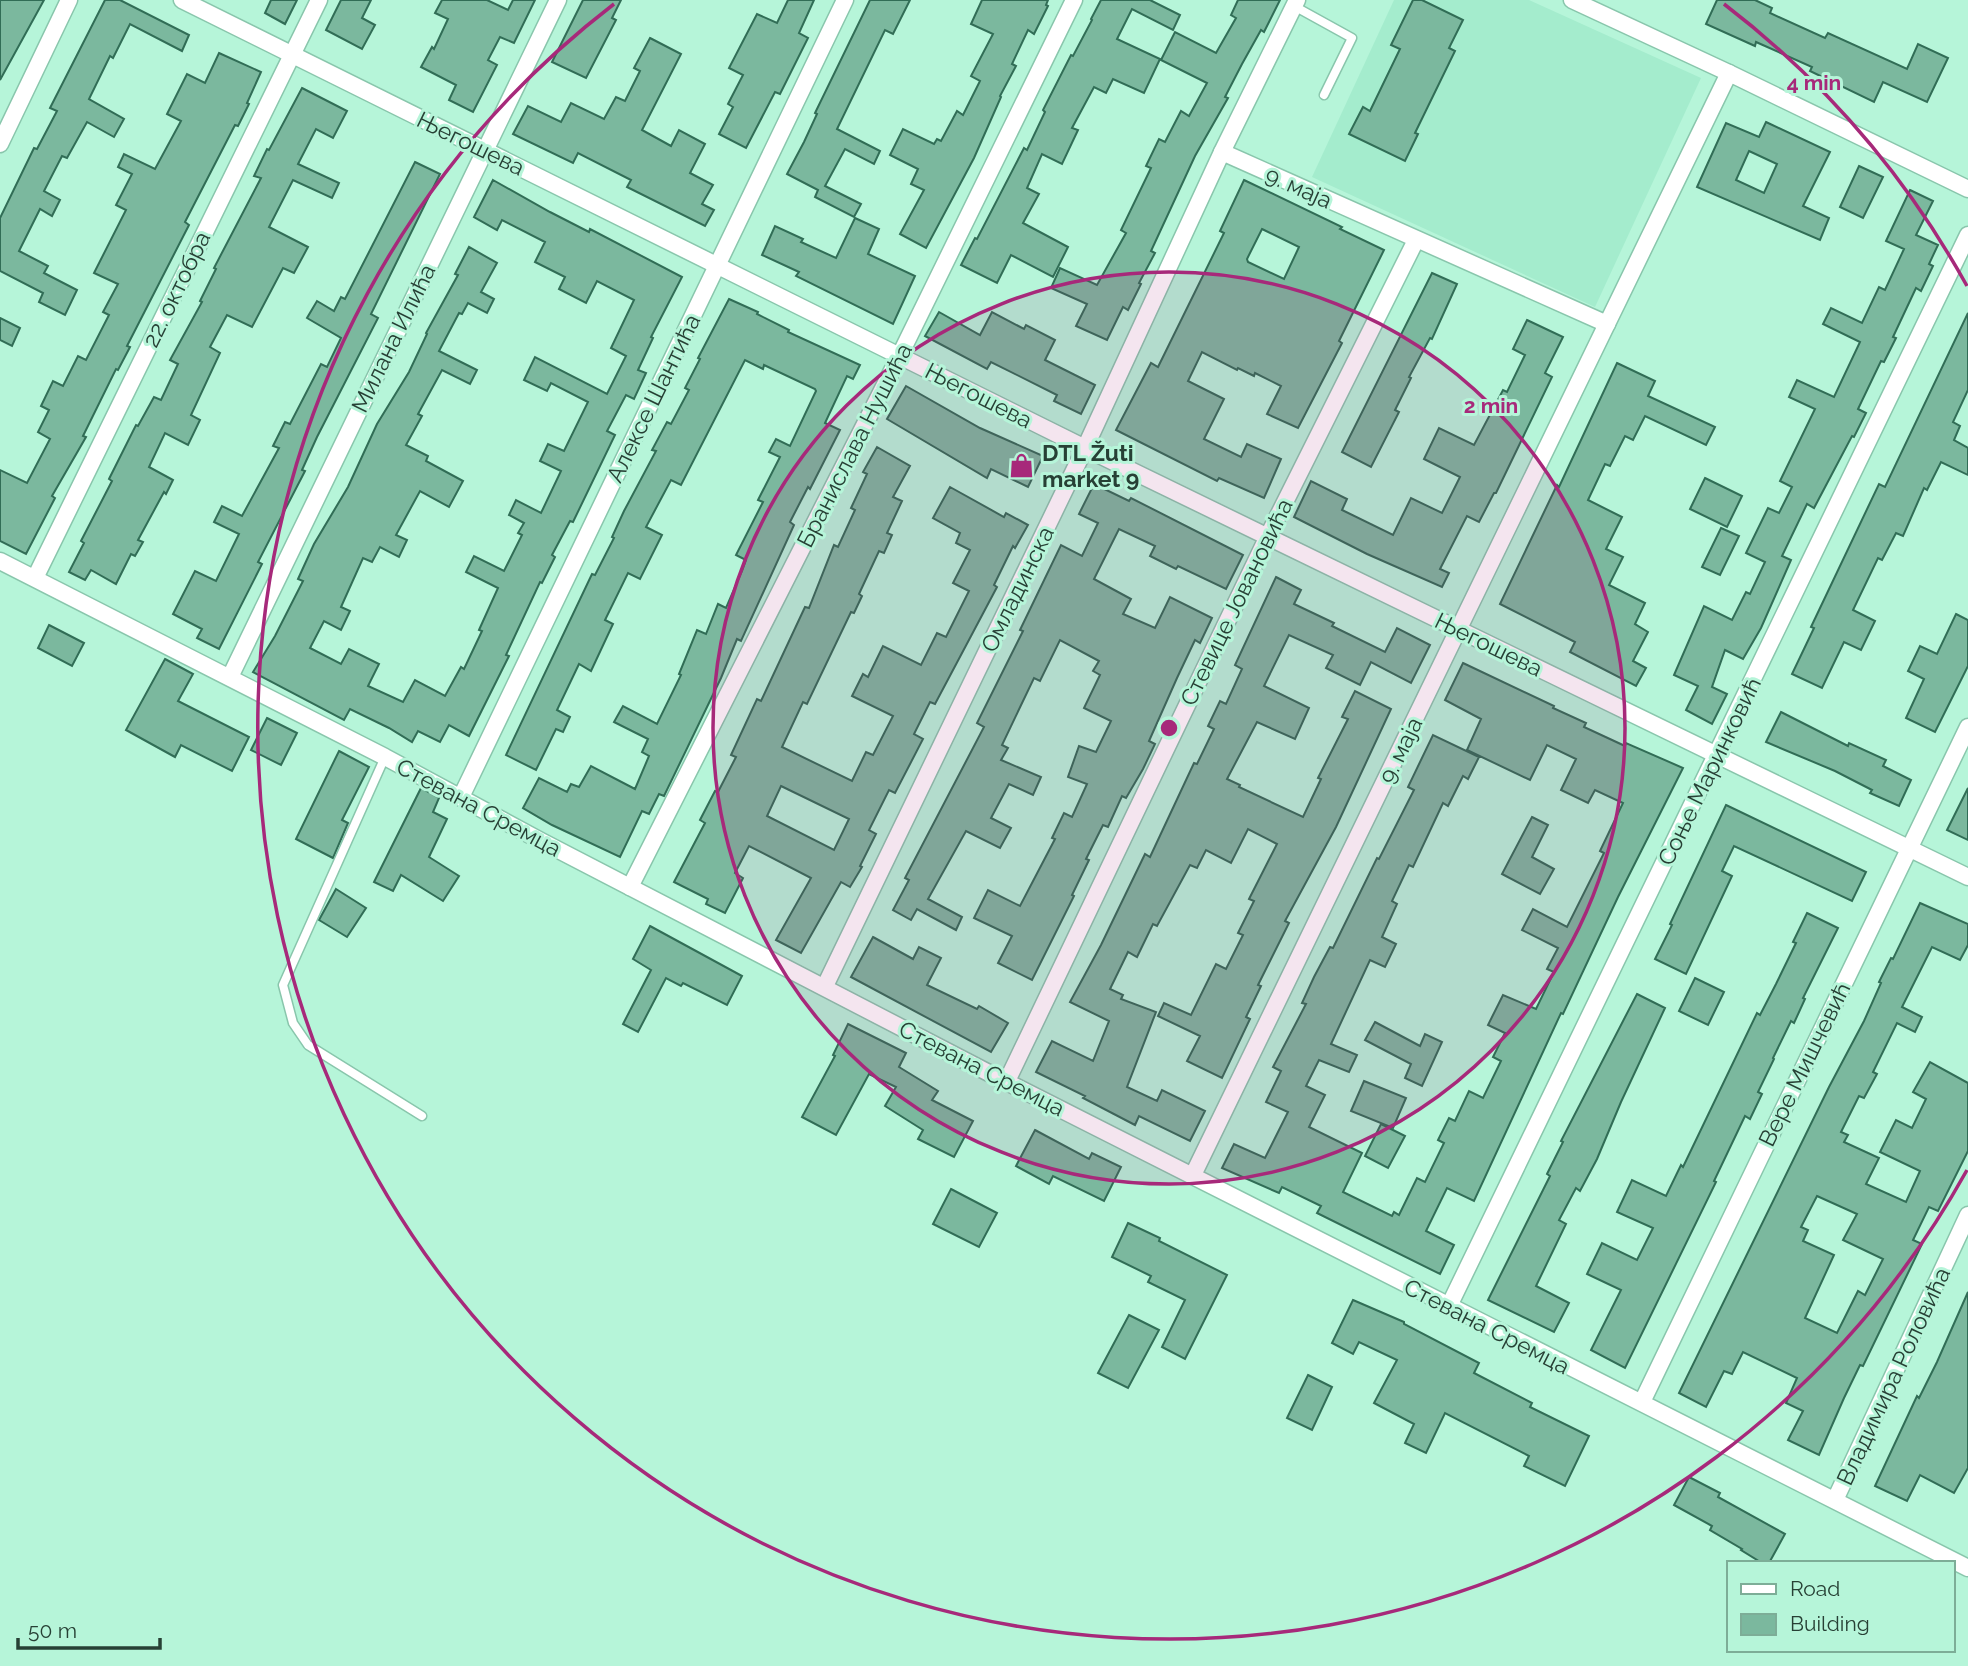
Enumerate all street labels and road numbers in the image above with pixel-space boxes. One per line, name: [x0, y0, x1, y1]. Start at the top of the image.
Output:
street label: Његошева: [413, 105, 529, 181]
street label: 9. маја: [1262, 160, 1336, 214]
street label: 22. октобра: [136, 227, 216, 351]
street label: Милана Илића: [345, 260, 441, 416]
street label: Алексе Шантића: [601, 309, 705, 487]
street label: Бранислава Нушића: [791, 339, 917, 551]
street label: Његошева: [921, 357, 1037, 433]
street label: Стевице Јовановића: [1174, 494, 1298, 710]
street label: Омладинска: [975, 522, 1059, 656]
street label: Његошева: [1431, 606, 1547, 682]
street label: Соње Маринковић: [1652, 673, 1766, 869]
street label: 9. маја: [1373, 713, 1427, 787]
street label: Стевана Сремца: [392, 752, 566, 862]
street label: Вере Мишчевић: [1753, 977, 1855, 1151]
street label: Стевана Сремца: [895, 1015, 1069, 1121]
street label: Владимира Роловића: [1831, 1263, 1955, 1489]
street label: Стевана Сремца: [1400, 1273, 1574, 1379]

